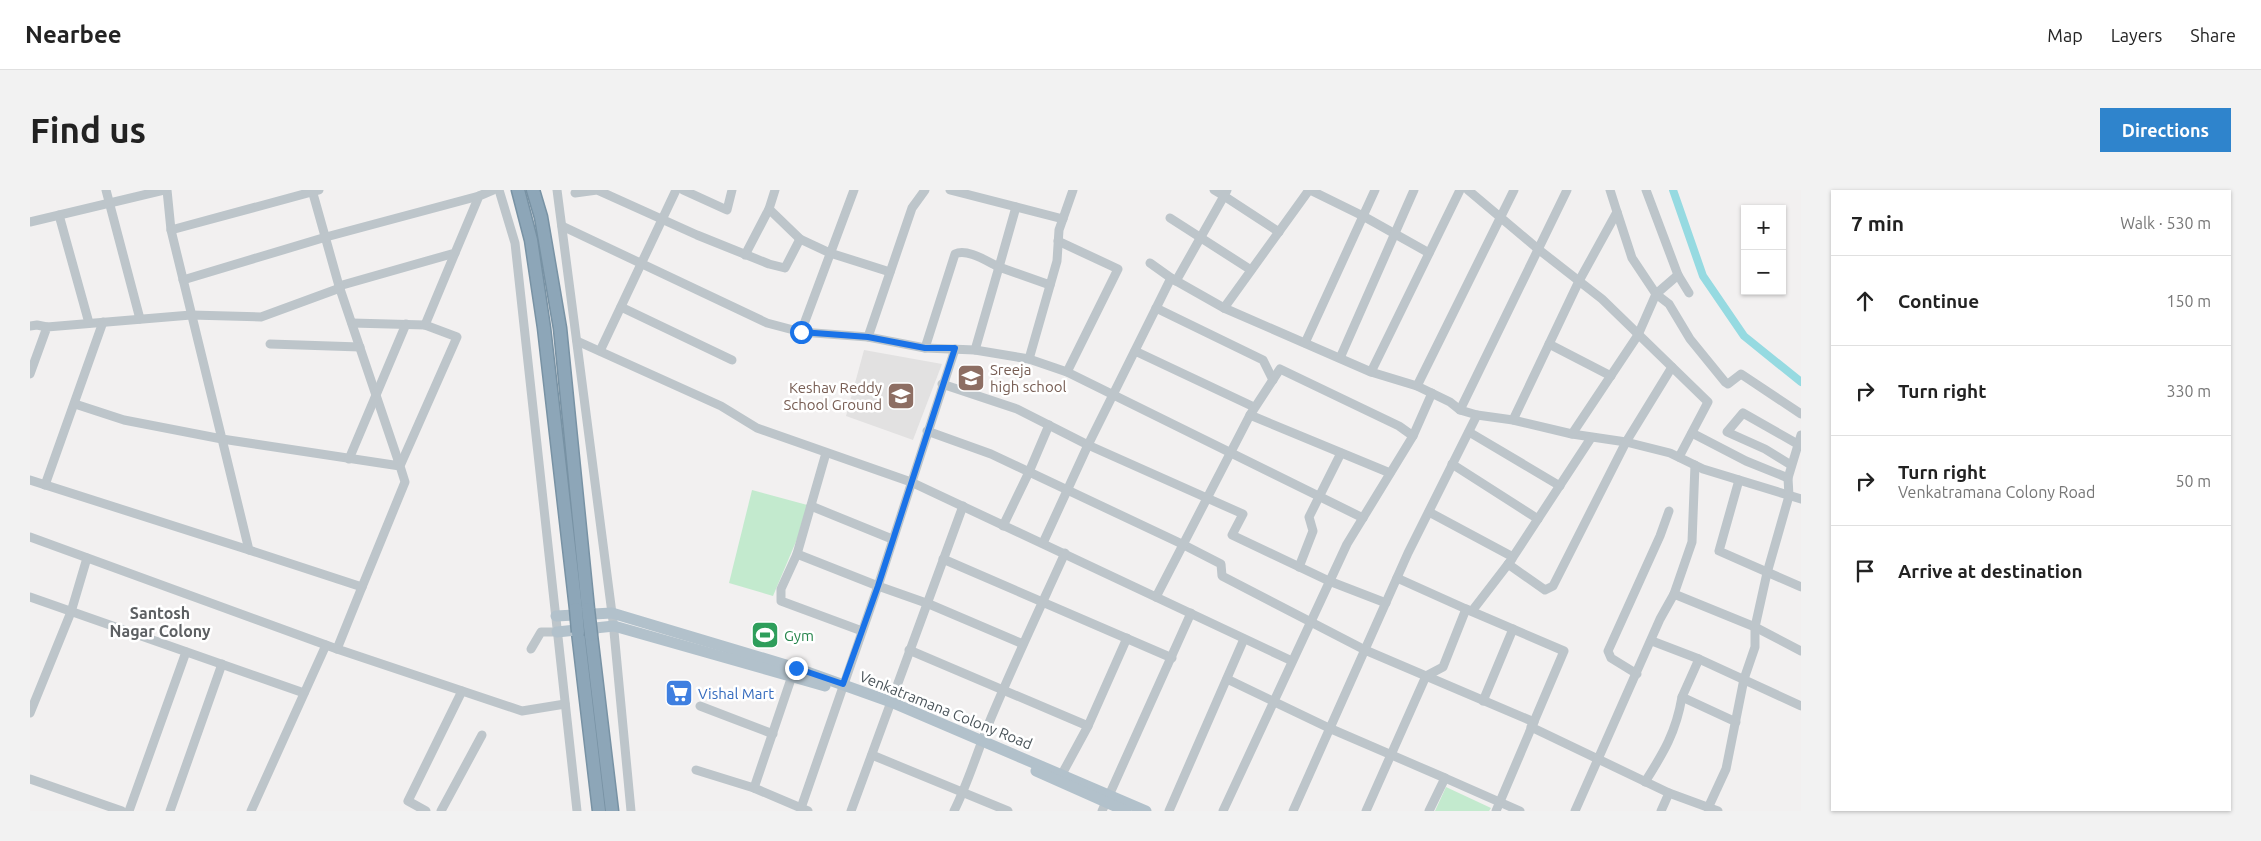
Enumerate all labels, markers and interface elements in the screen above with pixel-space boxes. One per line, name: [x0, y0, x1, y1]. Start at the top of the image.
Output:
text: Nearbee: [25, 21, 122, 48]
text: Map: [2047, 25, 2083, 45]
text: Layers: [2111, 25, 2162, 45]
text: Share: [2190, 25, 2236, 45]
button: Directions: [2100, 108, 2231, 152]
text: Find us: [30, 110, 146, 150]
map controls: [1741, 205, 1786, 295]
button: +: [1741, 205, 1786, 250]
text: 7 min: [1851, 211, 1904, 235]
text: Walk · 530 m: [2120, 214, 2211, 232]
button: −: [1741, 250, 1786, 295]
icon: ahead: [1851, 287, 1879, 315]
text: Continue: [1898, 290, 1979, 312]
text: 150 m: [2166, 292, 2211, 310]
route start: [790, 321, 813, 344]
place label: Sreeja high school: [990, 361, 1066, 395]
school or university icon: Sreeja high school: [956, 363, 986, 393]
icon: right: [1851, 377, 1879, 405]
place label: Keshav Reddy School Ground: [783, 379, 882, 413]
text: Turn right: [1898, 380, 1986, 402]
school or university icon: Keshav Reddy School Ground: [886, 381, 916, 411]
text: 330 m: [2166, 382, 2211, 400]
text: Turn right: [1898, 461, 1986, 483]
icon: right: [1851, 467, 1879, 495]
text: 50 m: [2175, 472, 2211, 490]
text: Venkatramana Colony Road: [1898, 483, 2095, 501]
icon: arrive: [1851, 557, 1879, 585]
text: Arrive at destination: [1898, 560, 2083, 582]
district label: Santosh Nagar Colony: [110, 604, 211, 640]
sports icon: Gym: [750, 620, 780, 650]
place label: Gym: [784, 627, 814, 644]
route end: [785, 657, 808, 680]
street label: Venkatramana Colony Road: [857, 667, 1035, 753]
supermarket icon: Vishal Mart: [664, 678, 694, 708]
place label: Vishal Mart: [698, 685, 774, 702]

